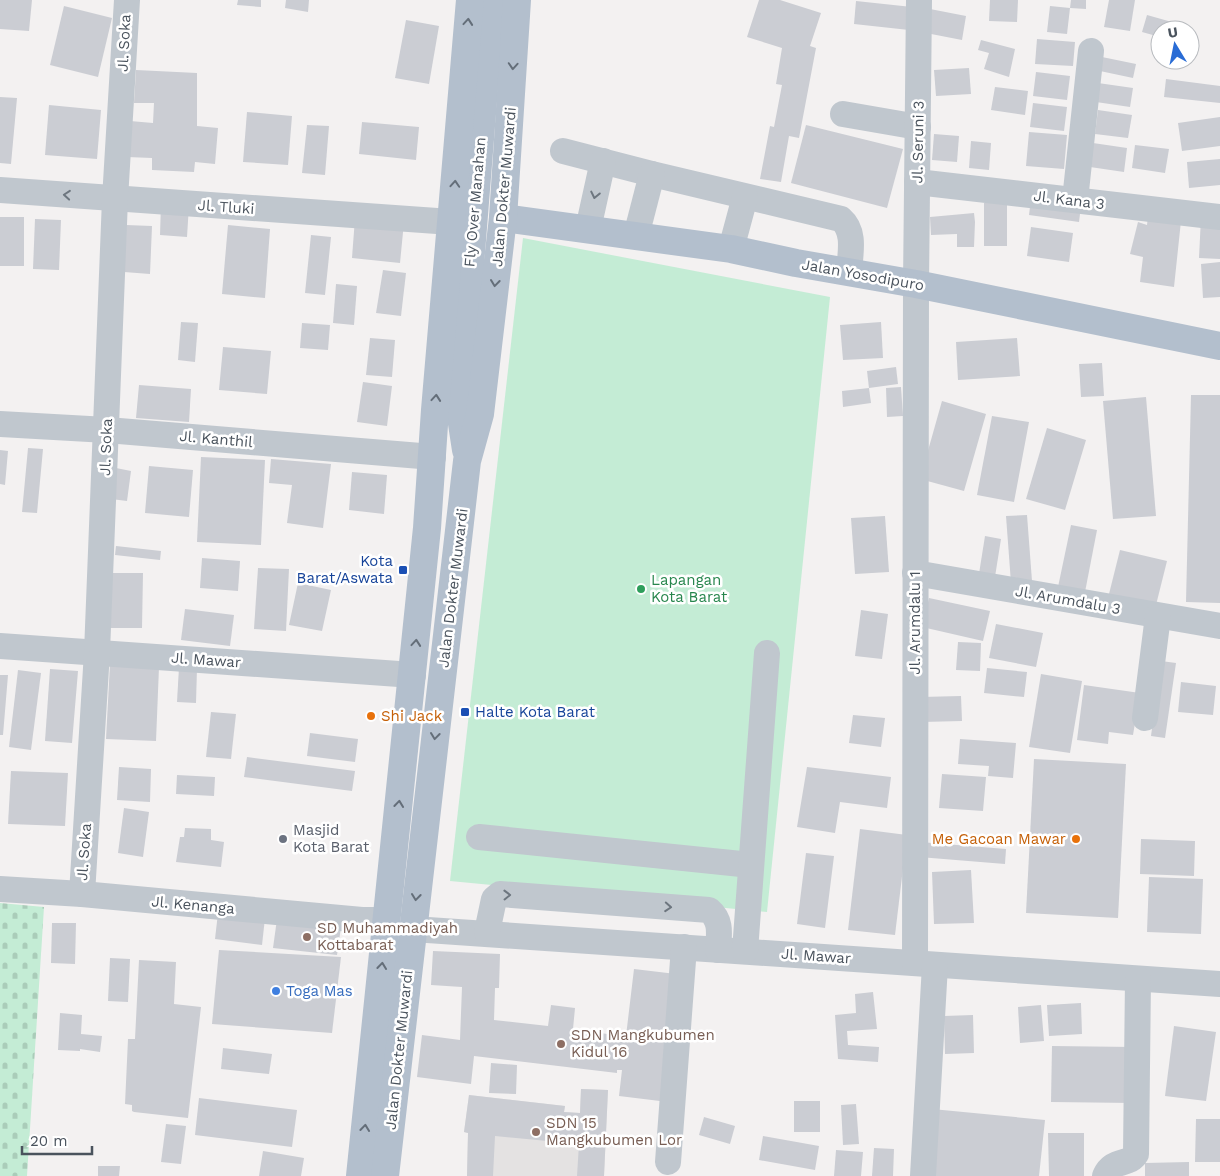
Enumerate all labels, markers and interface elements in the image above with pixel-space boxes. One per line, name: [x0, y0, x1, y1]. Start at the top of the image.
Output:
street label: Jl. Soka: [114, 13, 135, 72]
one-way arrow: [463, 18, 474, 26]
north arrow: [1150, 20, 1200, 70]
text: U: [1166, 23, 1179, 41]
one-way arrow: [508, 62, 519, 70]
street label: Jl. Seruni 3: [908, 100, 928, 184]
street label: Jalan Dokter Muwardi: [488, 106, 520, 268]
street label: Fly Over Manahan: [460, 136, 490, 268]
one-way arrow: [449, 179, 460, 187]
street label: Jl. Kana 3: [1032, 187, 1106, 213]
one-way arrow: [62, 190, 70, 201]
one-way arrow: [591, 191, 601, 200]
street label: Jl. Tluki: [197, 196, 255, 218]
street label: Jalan Yosodipuro: [800, 255, 926, 295]
one-way arrow: [490, 280, 501, 288]
one-way arrow: [430, 394, 441, 402]
street label: Jl. Soka: [96, 417, 116, 476]
street label: Jl. Kanthil: [179, 427, 254, 451]
street label: Jalan Dokter Muwardi: [434, 507, 472, 669]
place label: Kota Barat/Aswata: [297, 552, 394, 587]
marker: Kota Barat/Aswata: [397, 564, 409, 576]
place label: Lapangan Kota Barat: [651, 571, 728, 606]
street label: Jl. Arumdalu 1: [906, 571, 924, 675]
street label: Jl. Arumdalu 3: [1014, 582, 1122, 618]
marker: Lapangan Kota Barat: [635, 583, 647, 595]
one-way arrow: [410, 638, 421, 646]
street label: Jl. Mawar: [170, 649, 242, 671]
place label: Halte Kota Barat: [475, 703, 596, 721]
marker: Halte Kota Barat: [459, 706, 471, 718]
place label: Shi Jack: [381, 707, 443, 725]
marker: Shi Jack: [365, 710, 377, 722]
one-way arrow: [430, 732, 441, 740]
one-way arrow: [393, 800, 404, 808]
place label: Masjid Kota Barat: [293, 821, 370, 856]
street label: Jl. Soka: [73, 822, 95, 881]
place label: Me Gacoan Mawar: [932, 830, 1066, 848]
marker: Masjid Kota Barat: [277, 833, 289, 845]
marker: Me Gacoan Mawar: [1070, 833, 1082, 845]
one-way arrow: [503, 890, 511, 900]
street label: Jl. Kenanga: [151, 892, 236, 918]
one-way arrow: [411, 894, 422, 902]
one-way arrow: [665, 901, 673, 912]
place label: SD Muhammadiyah Kottabarat: [317, 919, 458, 954]
marker: SD Muhammadiyah Kottabarat: [301, 931, 313, 943]
street label: Jl. Mawar: [780, 945, 852, 967]
one-way arrow: [376, 962, 387, 970]
street label: Jalan Dokter Muwardi: [382, 969, 416, 1131]
place label: Toga Mas: [286, 982, 353, 1000]
marker: Toga Mas: [270, 985, 282, 997]
place label: SDN Mangkubumen Kidul 16: [571, 1026, 715, 1061]
marker: SDN Mangkubumen Kidul 16: [555, 1038, 567, 1050]
place label: SDN 15 Mangkubumen Lor: [546, 1114, 682, 1149]
one-way arrow: [359, 1123, 370, 1131]
scale bar: [22, 1124, 92, 1156]
marker: SDN 15 Mangkubumen Lor: [530, 1126, 542, 1138]
text: 20 m: [30, 1132, 68, 1150]

